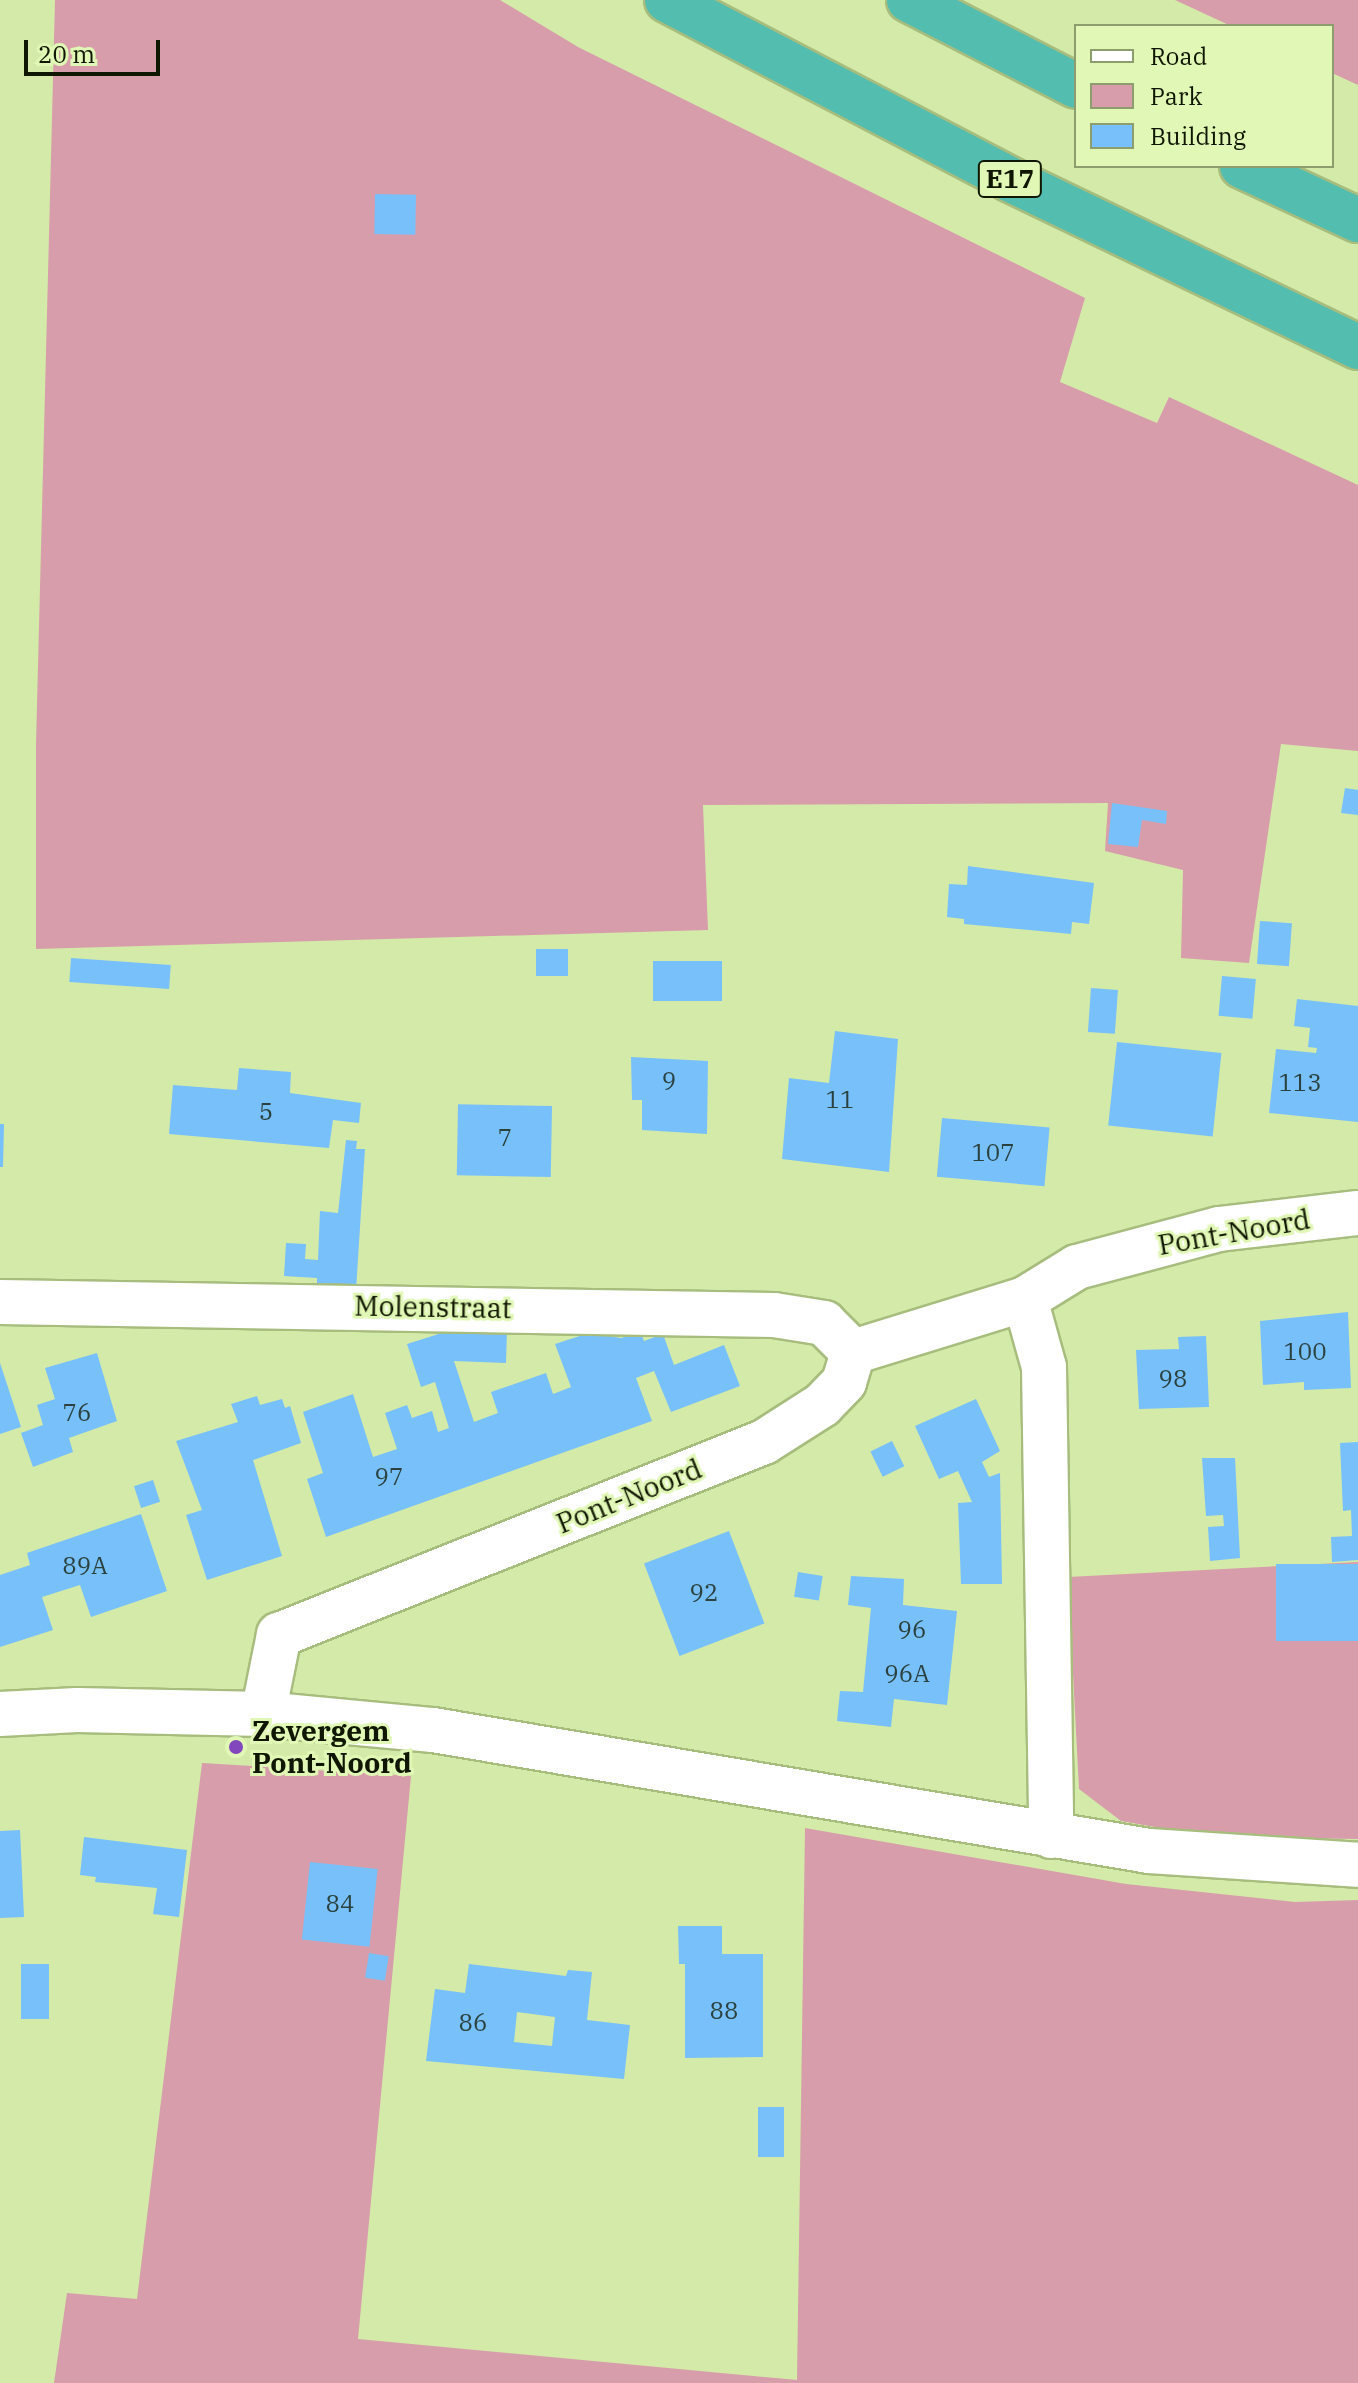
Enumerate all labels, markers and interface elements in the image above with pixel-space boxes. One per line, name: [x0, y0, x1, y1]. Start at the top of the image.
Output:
scale bar: [28, 24, 164, 74]
legend: [1074, 24, 1334, 168]
text: 20 m: [38, 38, 95, 70]
text: Road: [1150, 40, 1207, 72]
text: Park: [1150, 80, 1202, 112]
text: Building: [1150, 120, 1246, 152]
road number: E17: [976, 157, 1044, 201]
house number: 9: [662, 1067, 676, 1095]
house number: 113: [1278, 1069, 1322, 1097]
house number: 11: [826, 1086, 854, 1114]
house number: 5: [259, 1098, 273, 1126]
house number: 7: [498, 1124, 512, 1152]
house number: 107: [971, 1139, 1015, 1167]
street label: Pont-Noord: [1155, 1202, 1313, 1262]
street label: Molenstraat: [354, 1289, 512, 1325]
house number: 100: [1283, 1338, 1327, 1366]
house number: 98: [1159, 1365, 1187, 1393]
house number: 76: [63, 1399, 91, 1427]
street label: Pont-Noord: [551, 1452, 707, 1540]
house number: 97: [375, 1463, 403, 1491]
house number: 89A: [62, 1552, 108, 1580]
house number: 92: [690, 1579, 718, 1607]
house number: 96: [898, 1616, 926, 1644]
house number: 96A: [884, 1660, 930, 1688]
place label: Zevergem Pont-Noord: [252, 1714, 412, 1780]
marker: Zevergem Pont-Noord: [227, 1738, 245, 1756]
house number: 84: [326, 1890, 354, 1918]
house number: 88: [710, 1997, 738, 2025]
house number: 86: [459, 2009, 487, 2037]

